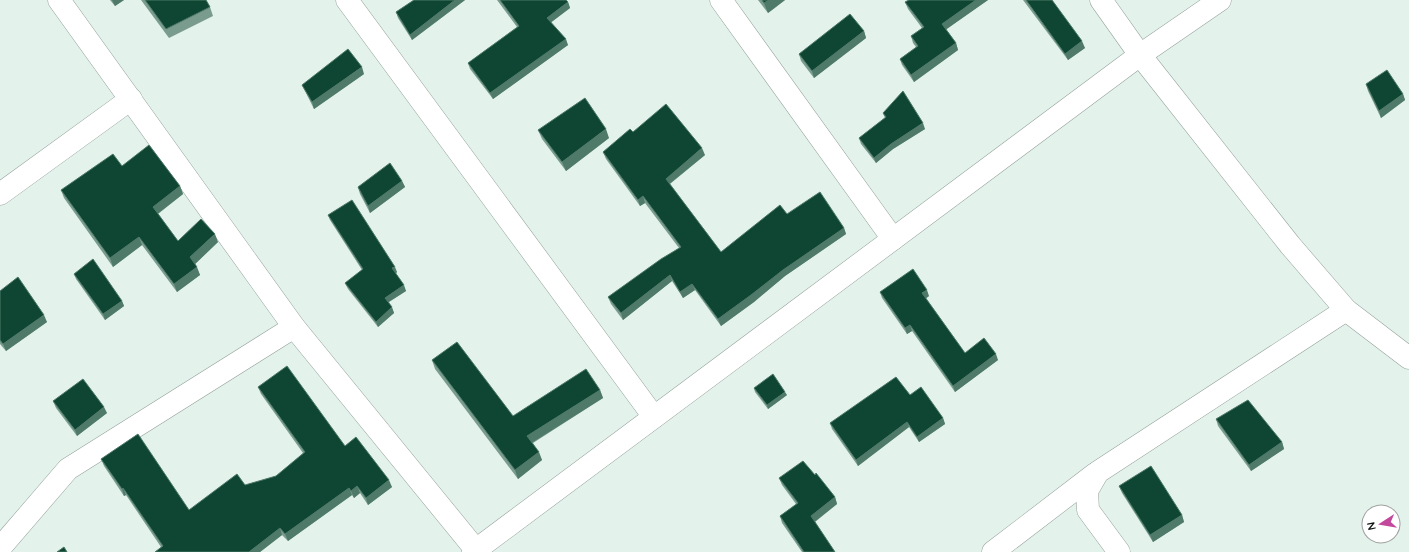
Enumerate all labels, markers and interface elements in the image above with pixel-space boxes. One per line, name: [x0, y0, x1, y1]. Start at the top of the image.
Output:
north arrow: [1361, 504, 1401, 544]
text: N: [1364, 521, 1379, 531]

